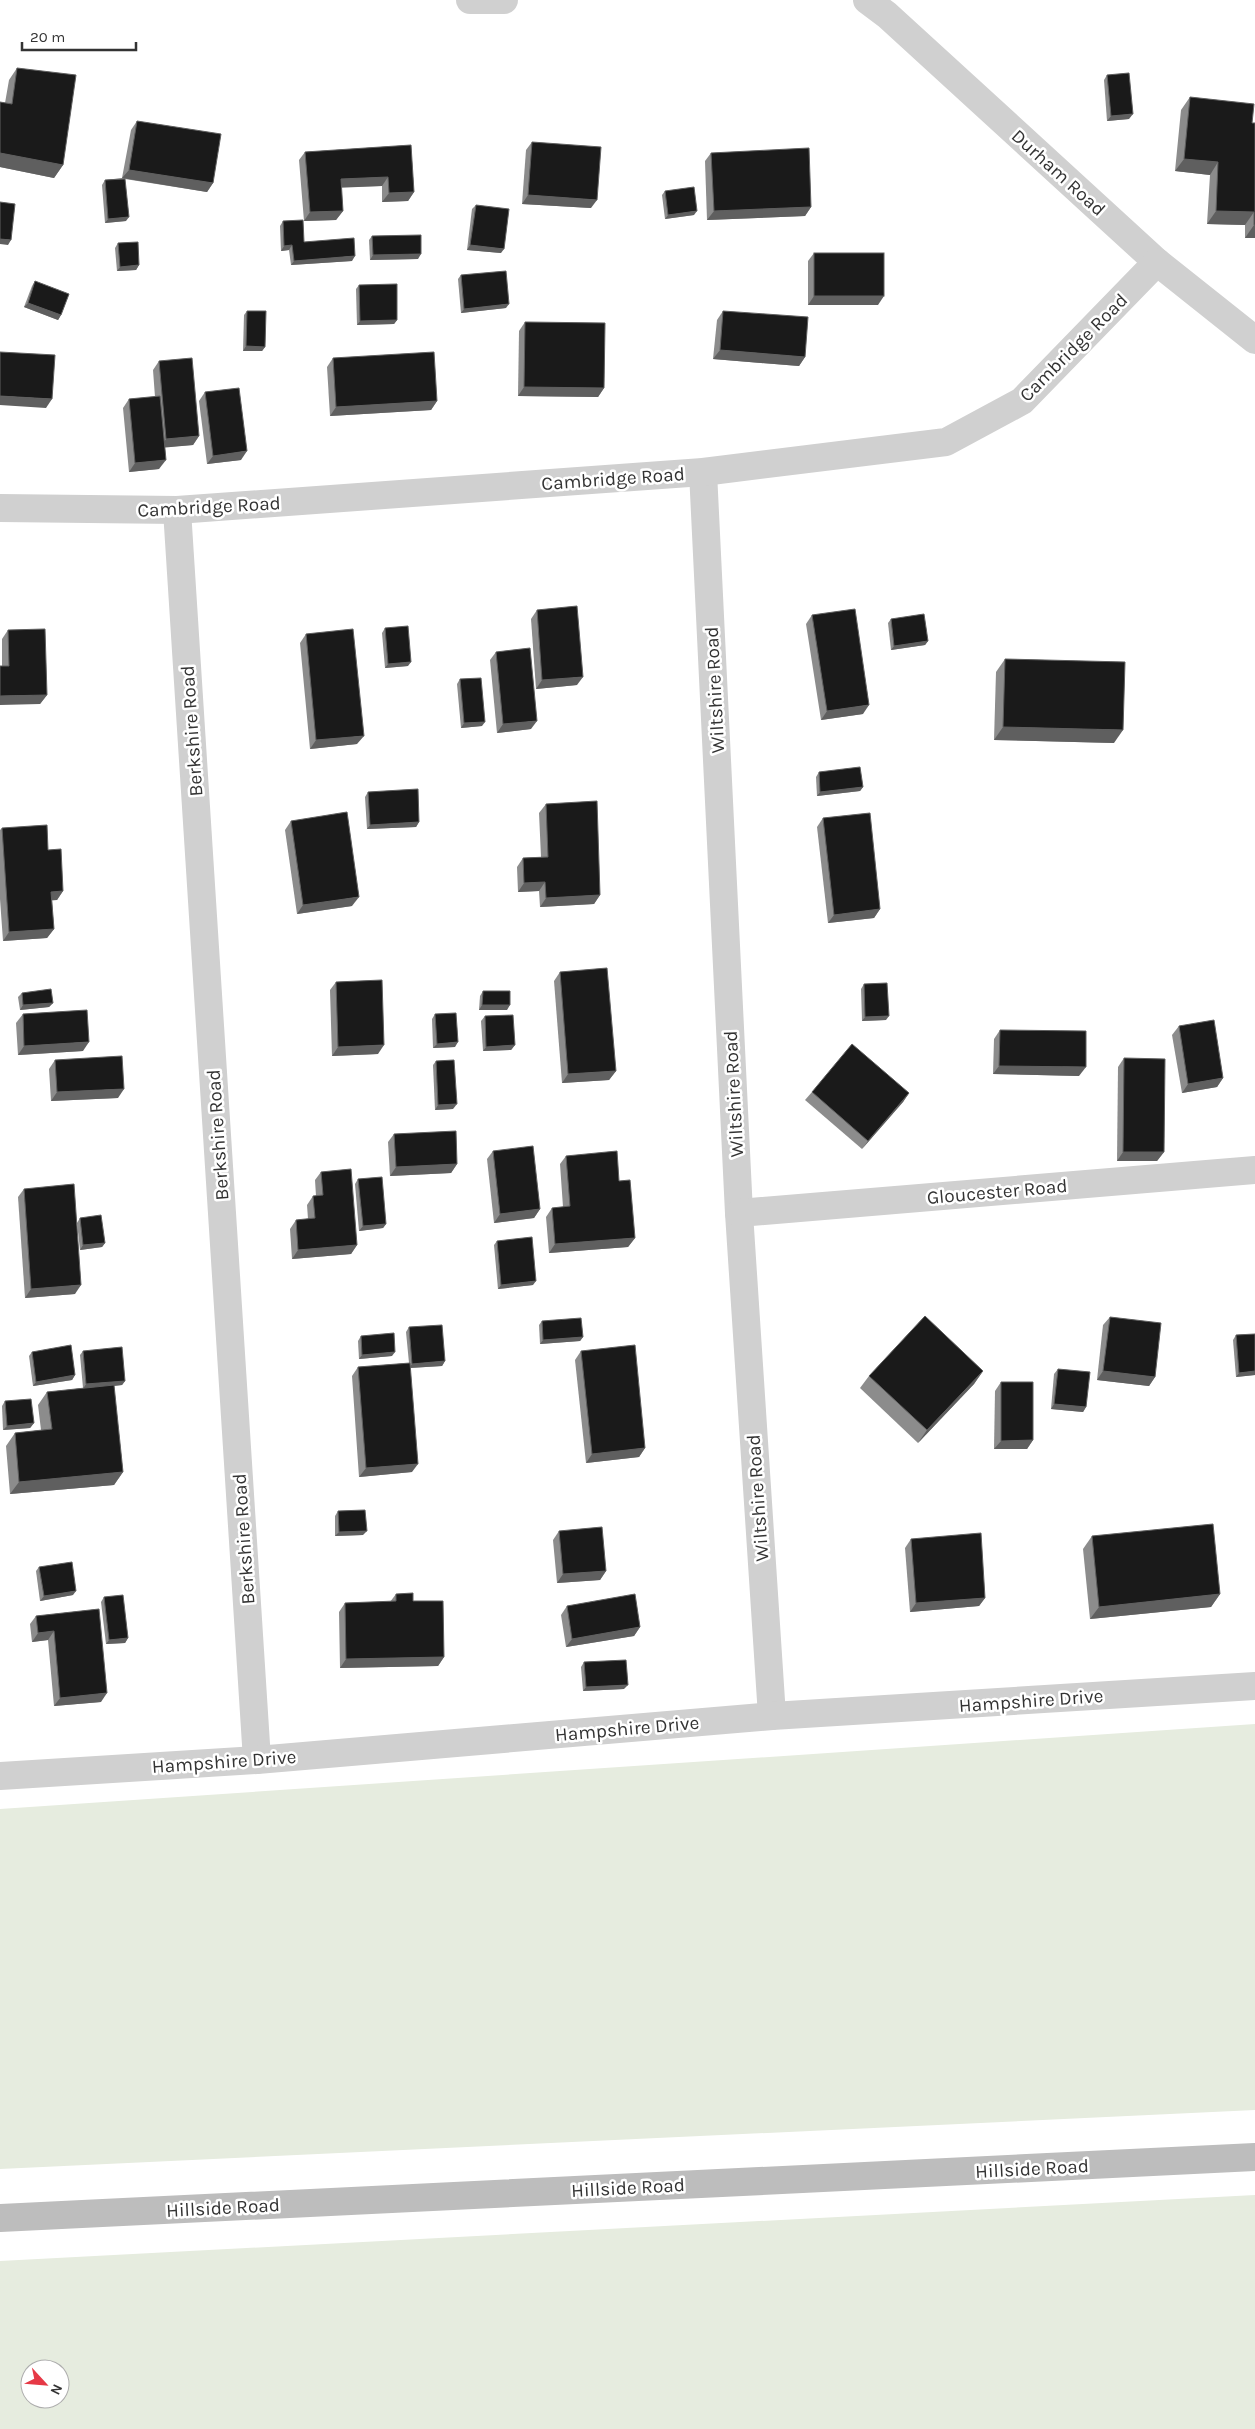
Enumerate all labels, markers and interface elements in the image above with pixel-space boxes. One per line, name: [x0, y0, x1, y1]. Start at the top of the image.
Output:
scale bar: [22, 20, 136, 52]
text: 20 m: [30, 28, 65, 46]
street label: Durham Road: [1007, 125, 1110, 221]
street label: Cambridge Road: [1015, 289, 1132, 406]
street label: Cambridge Road: [541, 463, 685, 495]
street label: Cambridge Road: [137, 492, 281, 522]
street label: Wiltshire Road: [701, 626, 729, 754]
street label: Berkshire Road: [176, 665, 208, 797]
street label: Wiltshire Road: [720, 1030, 748, 1158]
street label: Berkshire Road: [202, 1069, 234, 1201]
street label: Gloucester Road: [926, 1175, 1068, 1209]
street label: Wiltshire Road: [743, 1434, 773, 1562]
street label: Berkshire Road: [228, 1473, 260, 1605]
street label: Hampshire Drive: [958, 1685, 1104, 1717]
street label: Hampshire Drive: [554, 1712, 700, 1746]
street label: Hampshire Drive: [151, 1746, 297, 1778]
street label: Hillside Road: [975, 2155, 1090, 2183]
street label: Hillside Road: [571, 2174, 686, 2202]
street label: Hillside Road: [166, 2194, 281, 2222]
north arrow: [20, 2359, 70, 2409]
text: N: [46, 2381, 66, 2398]

